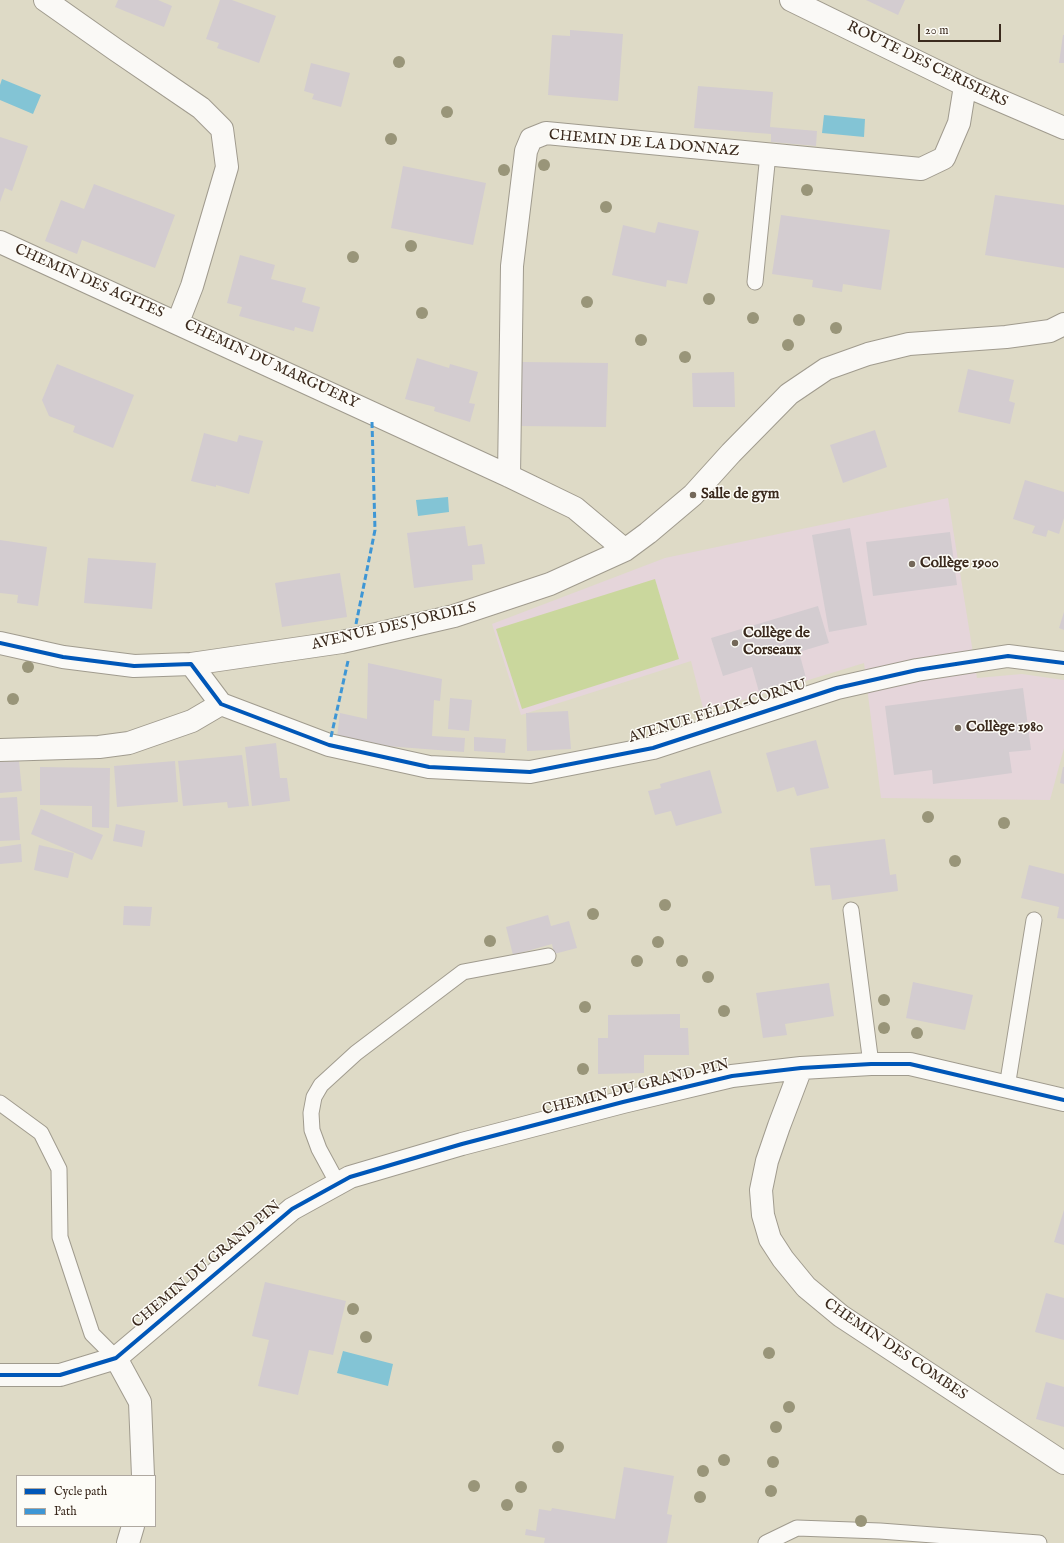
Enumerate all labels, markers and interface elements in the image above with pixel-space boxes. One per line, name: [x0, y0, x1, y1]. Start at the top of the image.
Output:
scale bar: [920, 16, 1003, 42]
street label: ROUTE DES CERISIERS: [844, 18, 1010, 112]
text: 20 m: [925, 23, 948, 38]
street label: CHEMIN DE LA DONNAZ: [548, 127, 740, 161]
street label: CHEMIN DES AGITES: [12, 241, 166, 323]
street label: CHEMIN DU MARGUERY: [181, 317, 361, 413]
place label: Salle de gym: [701, 486, 779, 504]
marker: Salle de gym: [688, 490, 698, 500]
place label: Collège 1900: [920, 555, 999, 573]
marker: Collège 1900: [907, 559, 917, 569]
street label: AVENUE DES JORDILS: [310, 599, 478, 655]
place label: Collège de Corseaux: [743, 625, 810, 660]
marker: Collège de Corseaux: [730, 638, 740, 648]
street label: AVENUE FÉLIX-CORNU: [627, 676, 809, 748]
place label: Collège 1980: [966, 719, 1043, 737]
marker: Collège 1980: [953, 723, 963, 733]
street label: CHEMIN DU GRAND-PIN: [541, 1056, 731, 1120]
street label: CHEMIN DU GRAND PIN: [129, 1198, 285, 1332]
street label: CHEMIN DES COMBES: [820, 1295, 970, 1405]
legend: [16, 1475, 156, 1527]
text: Cycle path: [54, 1484, 107, 1499]
text: Path: [54, 1504, 77, 1519]

